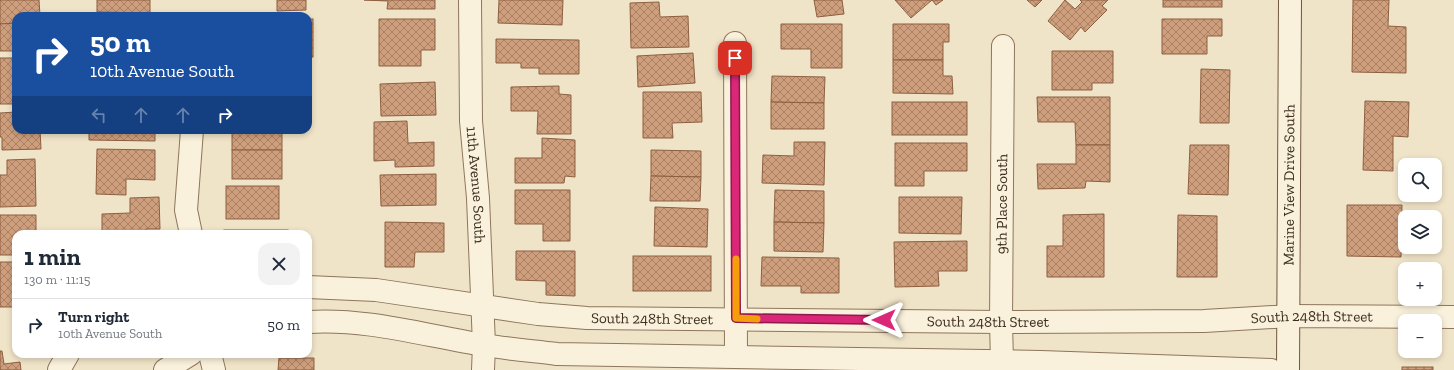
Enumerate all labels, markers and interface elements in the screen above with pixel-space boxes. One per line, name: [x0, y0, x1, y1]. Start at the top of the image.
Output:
text: 50 m: [90, 26, 151, 59]
icon: right: [24, 28, 76, 80]
pin: [718, 41, 752, 75]
icon: arrive: [724, 47, 746, 69]
text: 10th Avenue South: [90, 60, 234, 82]
icon: left: [88, 104, 110, 126]
icon: ahead: [130, 104, 152, 126]
icon: ahead: [172, 104, 194, 126]
icon: right: [214, 104, 236, 126]
street label: Marine View Drive South: [1280, 104, 1298, 266]
street label: 11th Avenue South: [463, 125, 489, 244]
street label: 9th Place South: [992, 153, 1011, 254]
map controls: [1398, 158, 1442, 358]
button: search: [1398, 158, 1442, 202]
button: layers: [1398, 210, 1442, 254]
text: 1 min: [24, 242, 81, 271]
button: close: [258, 243, 300, 285]
button: +: [1398, 262, 1442, 306]
text: 130 m · 11:15: [24, 272, 90, 287]
position arrow: [863, 299, 905, 341]
street label: South 248th Street: [1250, 307, 1373, 327]
text: Turn right: [58, 308, 129, 326]
street label: South 248th Street: [591, 309, 714, 328]
street label: South 248th Street: [927, 312, 1050, 331]
icon: right: [24, 314, 46, 336]
button: −: [1398, 314, 1442, 358]
text: 50 m: [267, 316, 300, 334]
text: 10th Avenue South: [58, 326, 162, 341]

